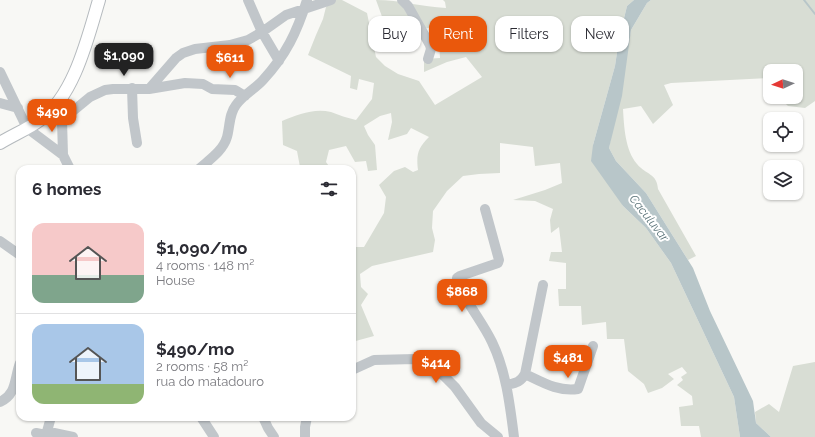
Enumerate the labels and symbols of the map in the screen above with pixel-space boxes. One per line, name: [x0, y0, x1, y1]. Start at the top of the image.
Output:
pin: $1,090: [91, 43, 157, 77]
pin: $611: [206, 45, 254, 79]
north arrow: [763, 64, 803, 104]
pin: $490: [28, 99, 76, 133]
water label: Caculuvar: [626, 192, 672, 245]
pin: $868: [438, 279, 486, 313]
pin: $481: [544, 345, 592, 379]
pin: $414: [412, 350, 460, 384]

